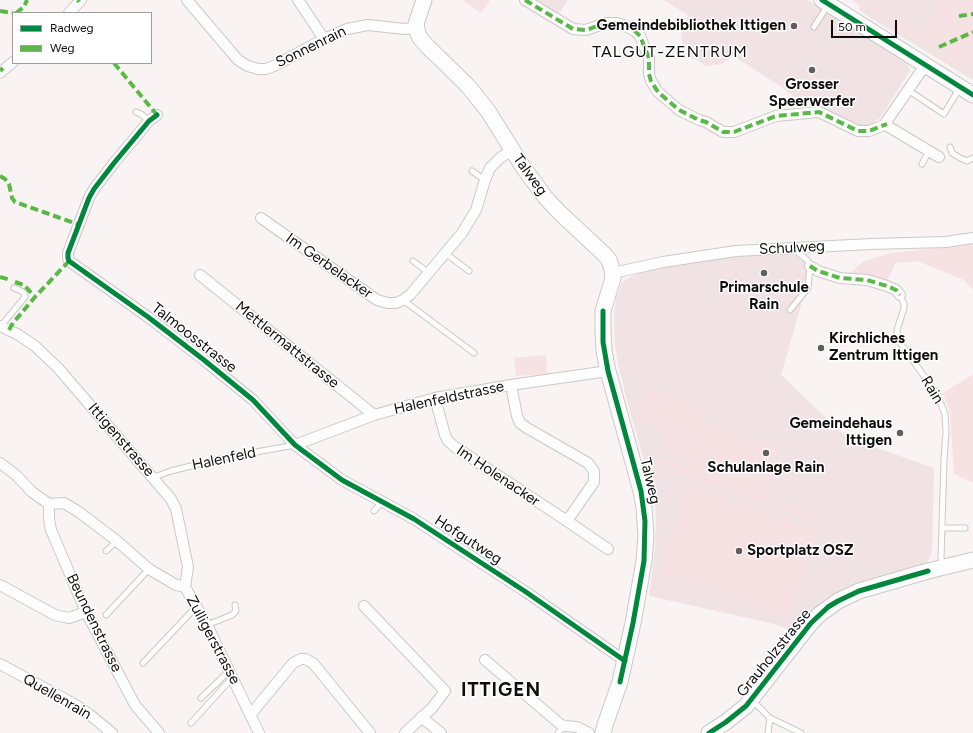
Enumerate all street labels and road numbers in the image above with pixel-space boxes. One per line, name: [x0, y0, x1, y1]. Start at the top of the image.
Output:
street label: Sonnenrain: [273, 22, 349, 72]
street label: Talweg: [509, 151, 551, 199]
street label: Im Gerbelacker: [282, 229, 376, 303]
street label: Schulweg: [759, 237, 825, 259]
street label: Mettlermattstrasse: [232, 298, 342, 392]
street label: Talmoosstrasse: [148, 299, 240, 377]
street label: Rain: [917, 373, 947, 407]
street label: Halenfeldstrasse: [392, 378, 506, 418]
street label: Ittigenstrasse: [84, 399, 158, 481]
street label: Im Holenacker: [453, 442, 543, 510]
street label: Halenfeld: [191, 443, 257, 475]
street label: Talweg: [636, 456, 664, 506]
street label: Hofgutweg: [431, 512, 505, 568]
street label: Beundenstrasse: [62, 571, 126, 675]
street label: Zulligerstrasse: [182, 593, 244, 687]
street label: Grauholzstrasse: [733, 605, 815, 701]
street label: Quellenrain: [20, 670, 94, 724]

